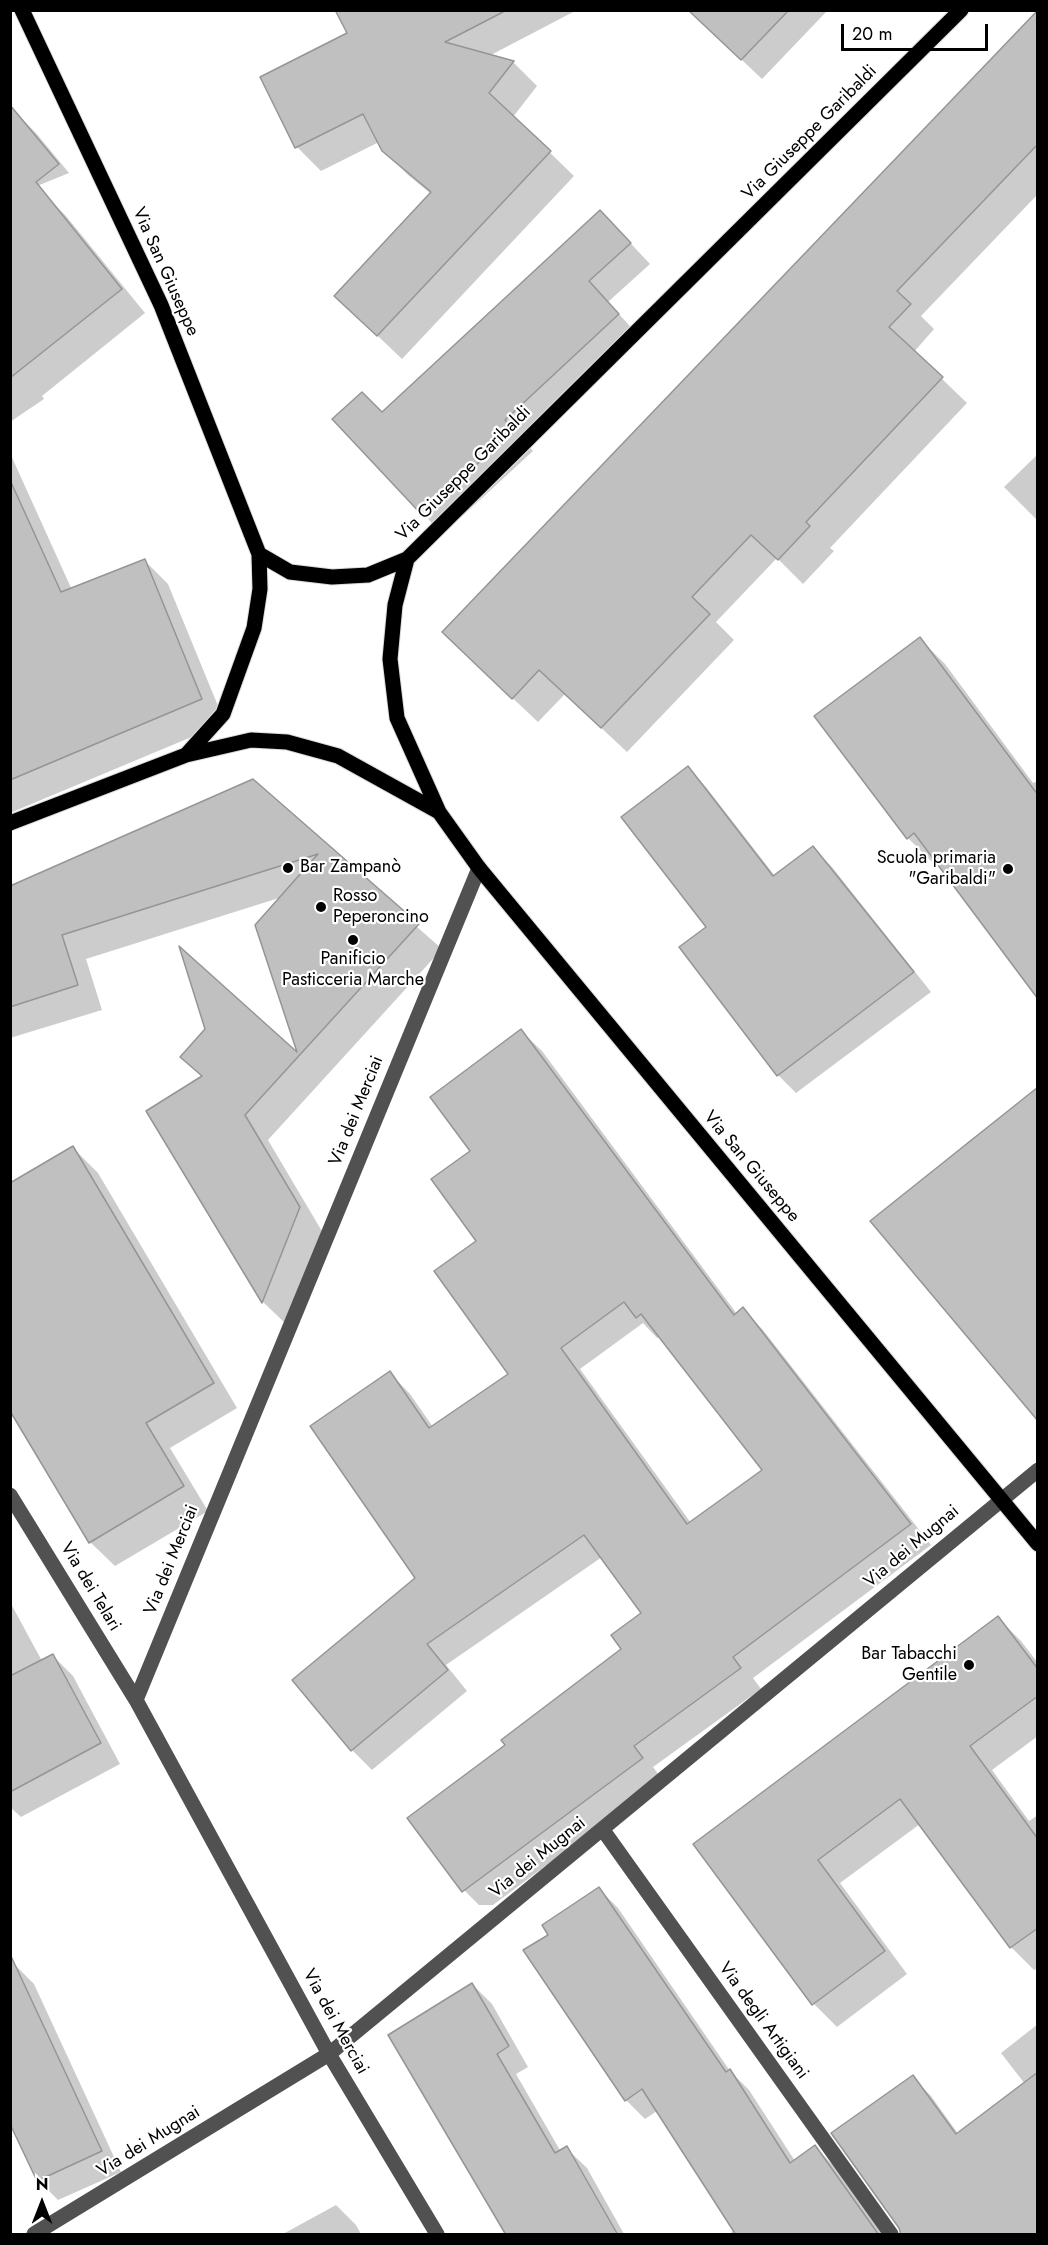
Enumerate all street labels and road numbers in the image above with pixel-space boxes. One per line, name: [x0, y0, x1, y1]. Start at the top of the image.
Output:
street label: Via Giuseppe Garibaldi: [738, 61, 882, 205]
street label: Via San Giuseppe: [127, 204, 203, 340]
street label: Via Giuseppe Garibaldi: [392, 402, 536, 546]
street label: Via dei Merciai: [325, 1053, 389, 1169]
street label: Via San Giuseppe: [698, 1107, 804, 1227]
street label: Via dei Mugnai: [860, 1501, 964, 1593]
street label: Via dei Merciai: [140, 1502, 204, 1618]
street label: Via dei Telari: [55, 1539, 125, 1635]
street label: Via dei Mugnai: [486, 1813, 590, 1903]
street label: Via degli Artigiani: [713, 1958, 813, 2084]
street label: Via dei Merciai: [297, 1966, 373, 2078]
street label: Via dei Mugnai: [94, 2102, 204, 2182]

